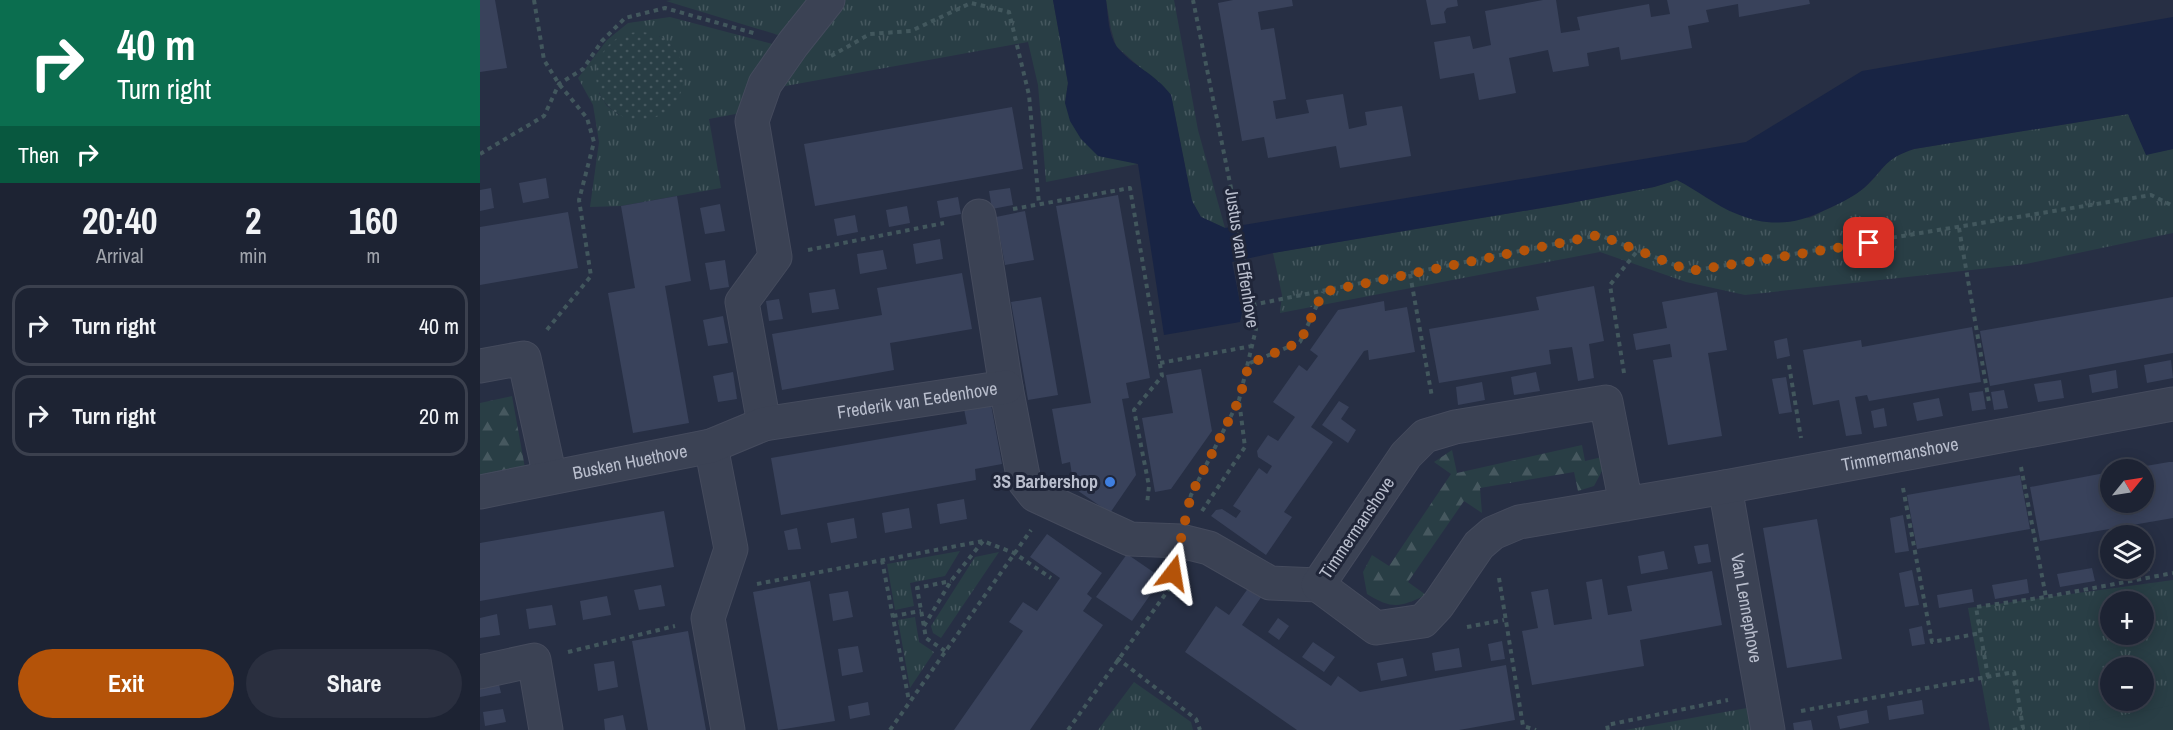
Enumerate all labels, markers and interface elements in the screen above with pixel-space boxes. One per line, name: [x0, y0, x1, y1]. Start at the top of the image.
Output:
text: 40 m: [117, 17, 196, 73]
icon: right: [18, 24, 96, 102]
text: Turn right: [117, 71, 211, 107]
icon: right: [71, 138, 104, 171]
text: Then: [18, 140, 59, 170]
street label: Justus van Effenhove: [1219, 186, 1266, 329]
text: 20:40: [82, 197, 157, 245]
text: 2: [245, 197, 261, 245]
text: 160: [349, 197, 398, 245]
pin: [1843, 217, 1894, 268]
icon: arrive: [1852, 226, 1885, 259]
text: Arrival: [96, 242, 143, 269]
text: min: [239, 242, 267, 269]
text: m: [367, 242, 380, 269]
icon: right: [21, 309, 54, 342]
text: Turn right: [72, 311, 156, 341]
text: 40 m: [419, 311, 459, 341]
street label: Frederik van Eedenhove: [835, 375, 999, 425]
icon: right: [21, 399, 54, 432]
text: Turn right: [72, 401, 156, 431]
text: 20 m: [419, 401, 459, 431]
street label: Timmermanshove: [1839, 431, 1960, 477]
street label: Busken Huethove: [570, 438, 690, 485]
north arrow: [2100, 459, 2154, 513]
map controls: [2100, 459, 2154, 711]
place label: 3S Barbershop: [993, 469, 1098, 494]
street label: Timmermanshove: [1313, 472, 1400, 584]
marker: 3S Barbershop: [1103, 475, 1117, 489]
button: layers: [2100, 525, 2154, 579]
position arrow: [1141, 541, 1205, 605]
street label: Van Lennephove: [1725, 551, 1769, 665]
button: +: [2100, 591, 2154, 645]
button: Exit: [18, 649, 234, 718]
button: Share: [246, 649, 462, 718]
button: −: [2100, 657, 2154, 711]

